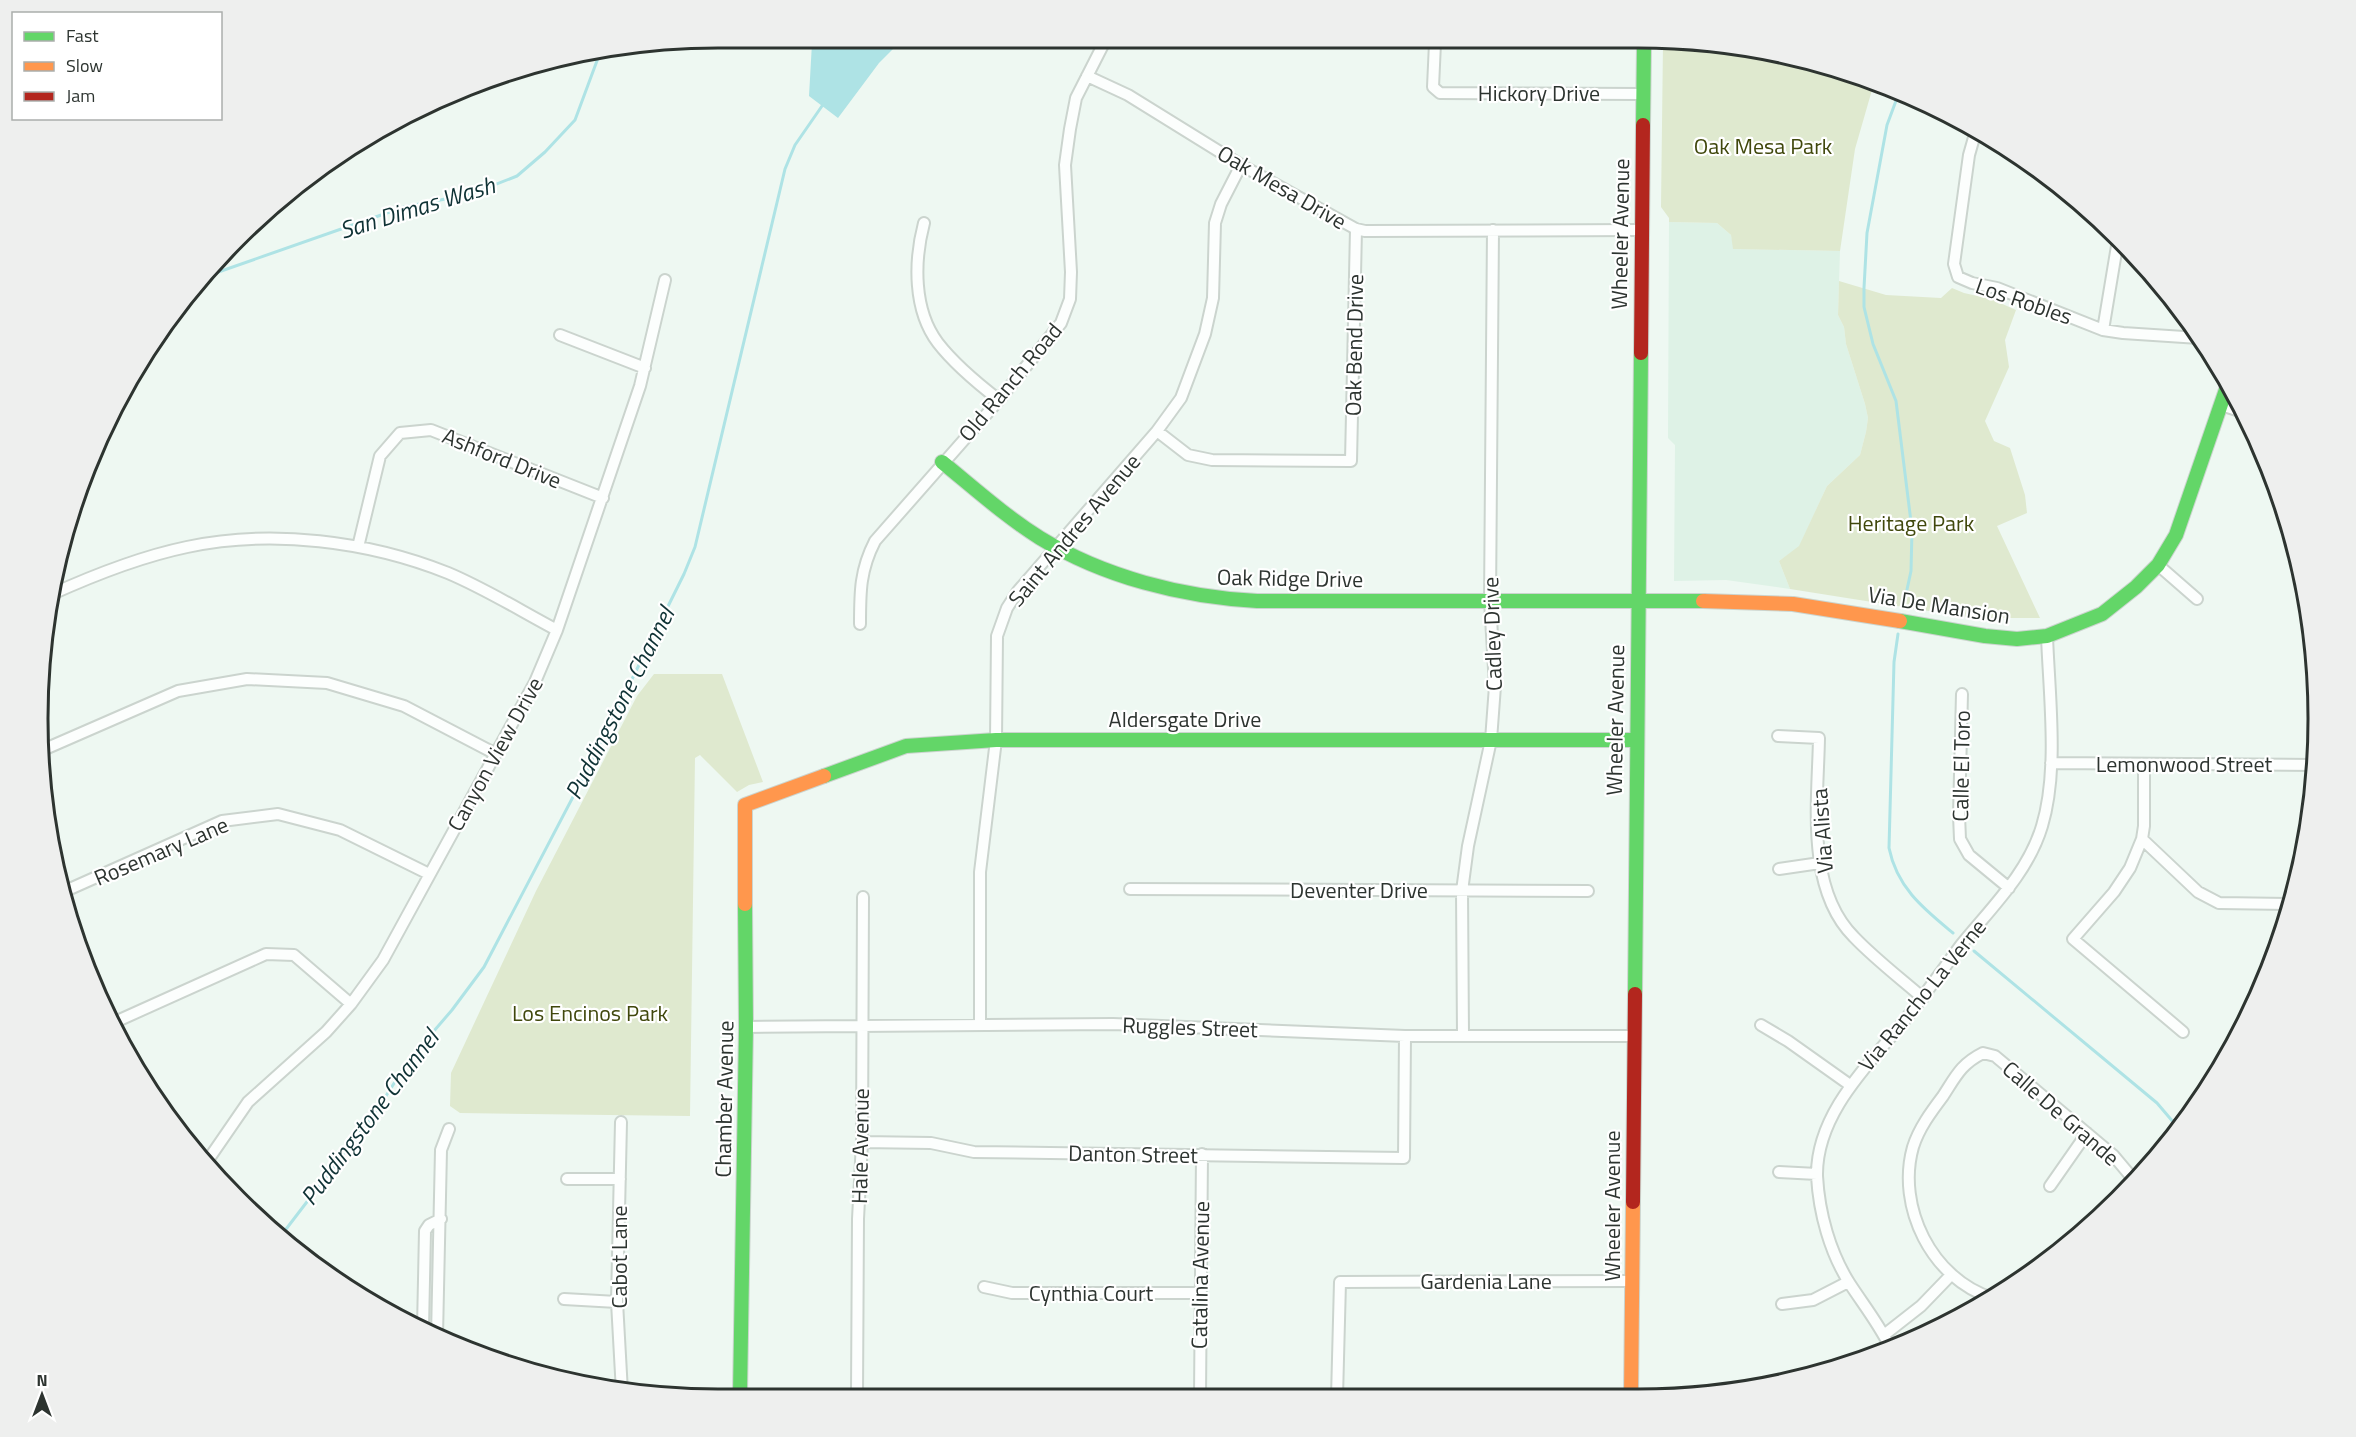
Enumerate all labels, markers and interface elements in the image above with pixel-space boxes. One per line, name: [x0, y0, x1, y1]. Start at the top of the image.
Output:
legend: [12, 12, 222, 120]
text: Fast: [66, 22, 99, 49]
text: Slow: [66, 52, 103, 79]
street label: Hickory Drive: [1478, 76, 1600, 110]
text: Jam: [66, 82, 95, 109]
park label: Oak Mesa Park: [1694, 129, 1833, 163]
street label: Oak Mesa Drive: [1211, 136, 1353, 238]
street label: Wheeler Avenue: [1602, 158, 1638, 310]
water label: San Dimas Wash: [335, 166, 500, 248]
street label: Los Robles: [1971, 269, 2077, 333]
street label: Oak Bend Drive: [1336, 274, 1372, 416]
street label: Old Ranch Road: [950, 315, 1070, 449]
street label: Ashford Drive: [437, 419, 567, 497]
street label: Saint Andres Avenue: [1000, 446, 1148, 614]
park label: Heritage Park: [1848, 506, 1975, 540]
street label: Oak Ridge Drive: [1217, 560, 1363, 596]
street label: Cadley Drive: [1473, 576, 1511, 692]
street label: Via De Mansion: [1866, 577, 2012, 633]
water label: Puddingstone Channel: [555, 598, 684, 805]
street label: Wheeler Avenue: [1597, 644, 1633, 796]
street label: Canyon View Drive: [439, 671, 551, 837]
street label: Aldersgate Drive: [1109, 702, 1261, 736]
street label: Calle El Toro: [1943, 710, 1979, 822]
street label: Lemonwood Street: [2096, 747, 2272, 781]
street label: Via Alista: [1802, 787, 1842, 875]
street label: Rosemary Lane: [88, 807, 234, 895]
street label: Deventer Drive: [1290, 873, 1428, 907]
street label: Via Rancho La Verne: [1850, 911, 1994, 1079]
park label: Los Encinos Park: [512, 996, 669, 1030]
street label: Ruggles Street: [1122, 1008, 1259, 1046]
water label: Puddingstone Channel: [291, 1019, 449, 1212]
street label: Chamber Avenue: [706, 1020, 742, 1178]
street label: Calle De Grande: [1995, 1052, 2127, 1174]
street label: Hale Avenue: [842, 1088, 878, 1204]
street label: Wheeler Avenue: [1595, 1131, 1629, 1282]
street label: Danton Street: [1068, 1136, 1198, 1172]
street label: Catalina Avenue: [1182, 1201, 1218, 1349]
street label: Cabot Lane: [602, 1205, 636, 1309]
street label: Gardenia Lane: [1420, 1264, 1552, 1298]
street label: Cynthia Court: [1029, 1276, 1154, 1310]
north arrow: [12, 1365, 72, 1425]
text: N: [36, 1368, 48, 1392]

